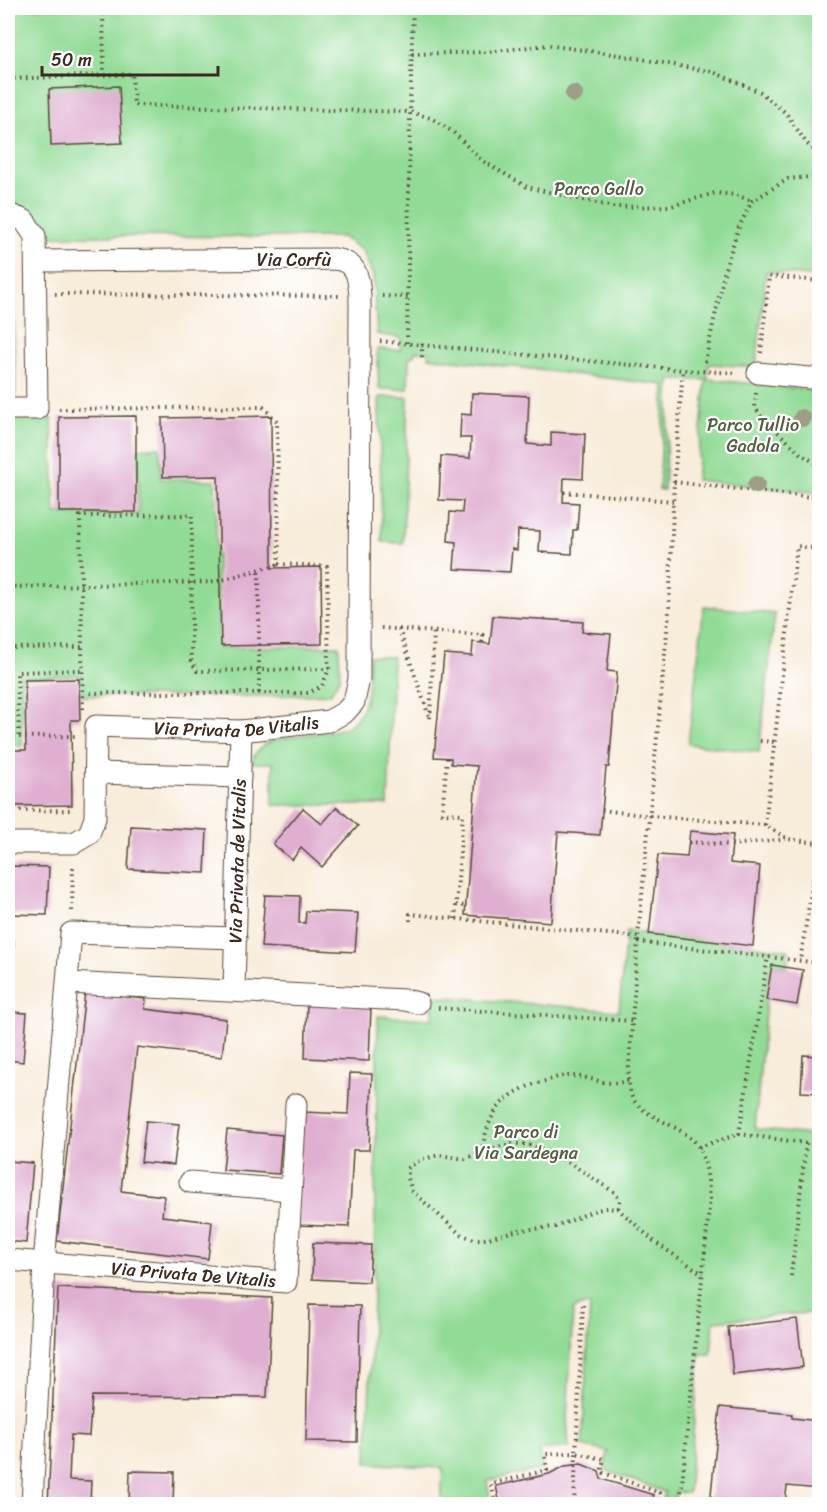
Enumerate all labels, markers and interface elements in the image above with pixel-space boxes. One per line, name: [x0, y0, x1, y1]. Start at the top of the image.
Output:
scale bar: [42, 39, 218, 77]
text: 50 m: [51, 44, 92, 76]
park label: Parco Gallo: [554, 173, 644, 205]
street label: Via Corfù: [257, 244, 332, 276]
park label: Parco Tullio Gadola: [707, 409, 799, 462]
street label: Via Privata De Vitalis: [153, 706, 321, 747]
street label: Via Privata de Vitalis: [219, 778, 256, 944]
park label: Parco di Via Sardegna: [474, 1116, 579, 1169]
street label: Via Privata De Vitalis: [110, 1252, 278, 1297]

